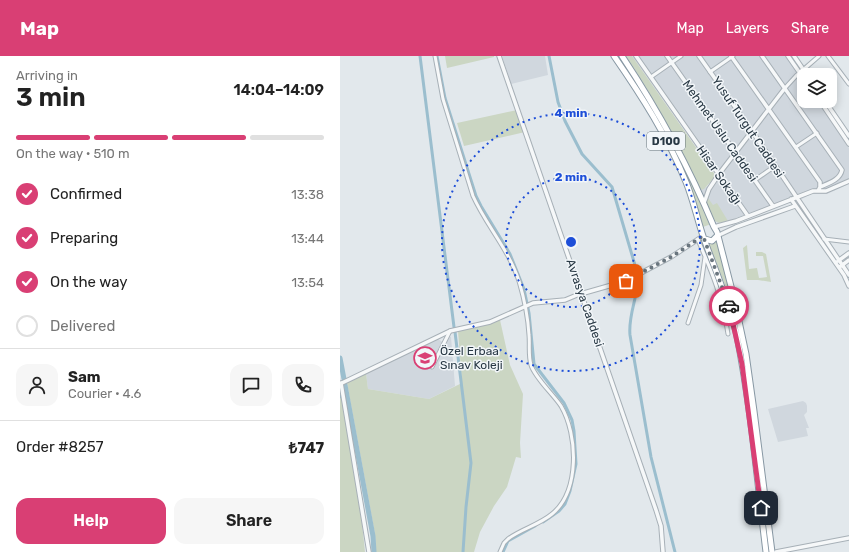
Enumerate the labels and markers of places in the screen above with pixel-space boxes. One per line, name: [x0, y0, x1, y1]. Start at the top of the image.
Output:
centre of rings: [564, 235, 578, 249]
pin: [609, 264, 643, 298]
place label: Özel Erbaa Sınav Koleji: [440, 344, 503, 372]
school or university icon: Özel Erbaa Sınav Koleji: [412, 345, 438, 371]
pin: [744, 491, 778, 525]

